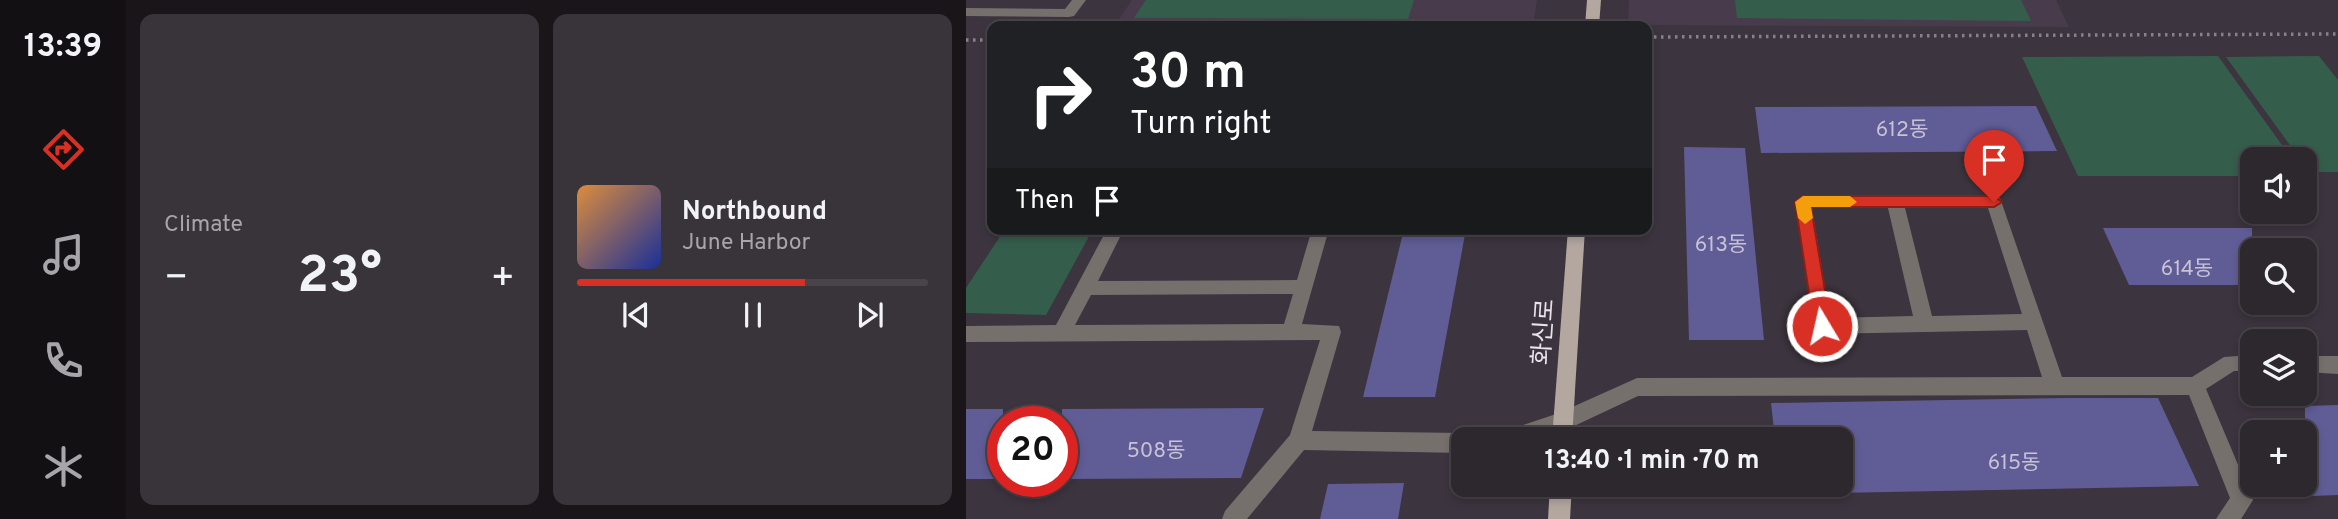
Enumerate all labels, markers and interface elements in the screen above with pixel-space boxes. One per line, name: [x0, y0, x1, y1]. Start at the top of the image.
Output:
text: 13:39: [24, 28, 102, 68]
text: 30 m: [1130, 44, 1246, 106]
icon: right: [1015, 49, 1106, 140]
text: Turn right: [1130, 105, 1272, 145]
house number: 612동: [1876, 117, 1928, 144]
icon: directions: [39, 125, 88, 174]
pin: [1964, 130, 2024, 202]
icon: arrive: [1975, 141, 2013, 179]
map controls: [2240, 147, 2317, 497]
button: sound: [2240, 147, 2317, 224]
icon: arrive: [1088, 182, 1126, 220]
text: Then: [1015, 185, 1074, 218]
text: Northbound: [682, 196, 827, 229]
text: Climate: [164, 211, 243, 240]
text: June Harbor: [682, 229, 810, 258]
icon: music: [39, 230, 88, 279]
house number: 613동: [1695, 232, 1747, 259]
button: search: [2240, 238, 2317, 315]
text: 23°: [297, 245, 382, 311]
text: −: [164, 255, 189, 304]
text: +: [490, 255, 515, 304]
house number: 614동: [2161, 256, 2213, 283]
position arrow: [1785, 289, 1859, 363]
icon: previous: [617, 296, 655, 334]
icon: pause: [734, 296, 772, 334]
icon: next: [851, 296, 889, 334]
street label: 화신로: [1528, 298, 1562, 366]
button: layers: [2240, 329, 2317, 406]
icon: phone: [39, 336, 88, 385]
speed limit sign: 20: [987, 406, 1078, 497]
button: +: [2240, 420, 2317, 497]
house number: 508동: [1127, 438, 1185, 465]
icon: climate: [39, 442, 88, 491]
text: 13:40 · 1 min · 70 m: [1545, 445, 1759, 478]
house number: 615동: [1988, 450, 2040, 477]

